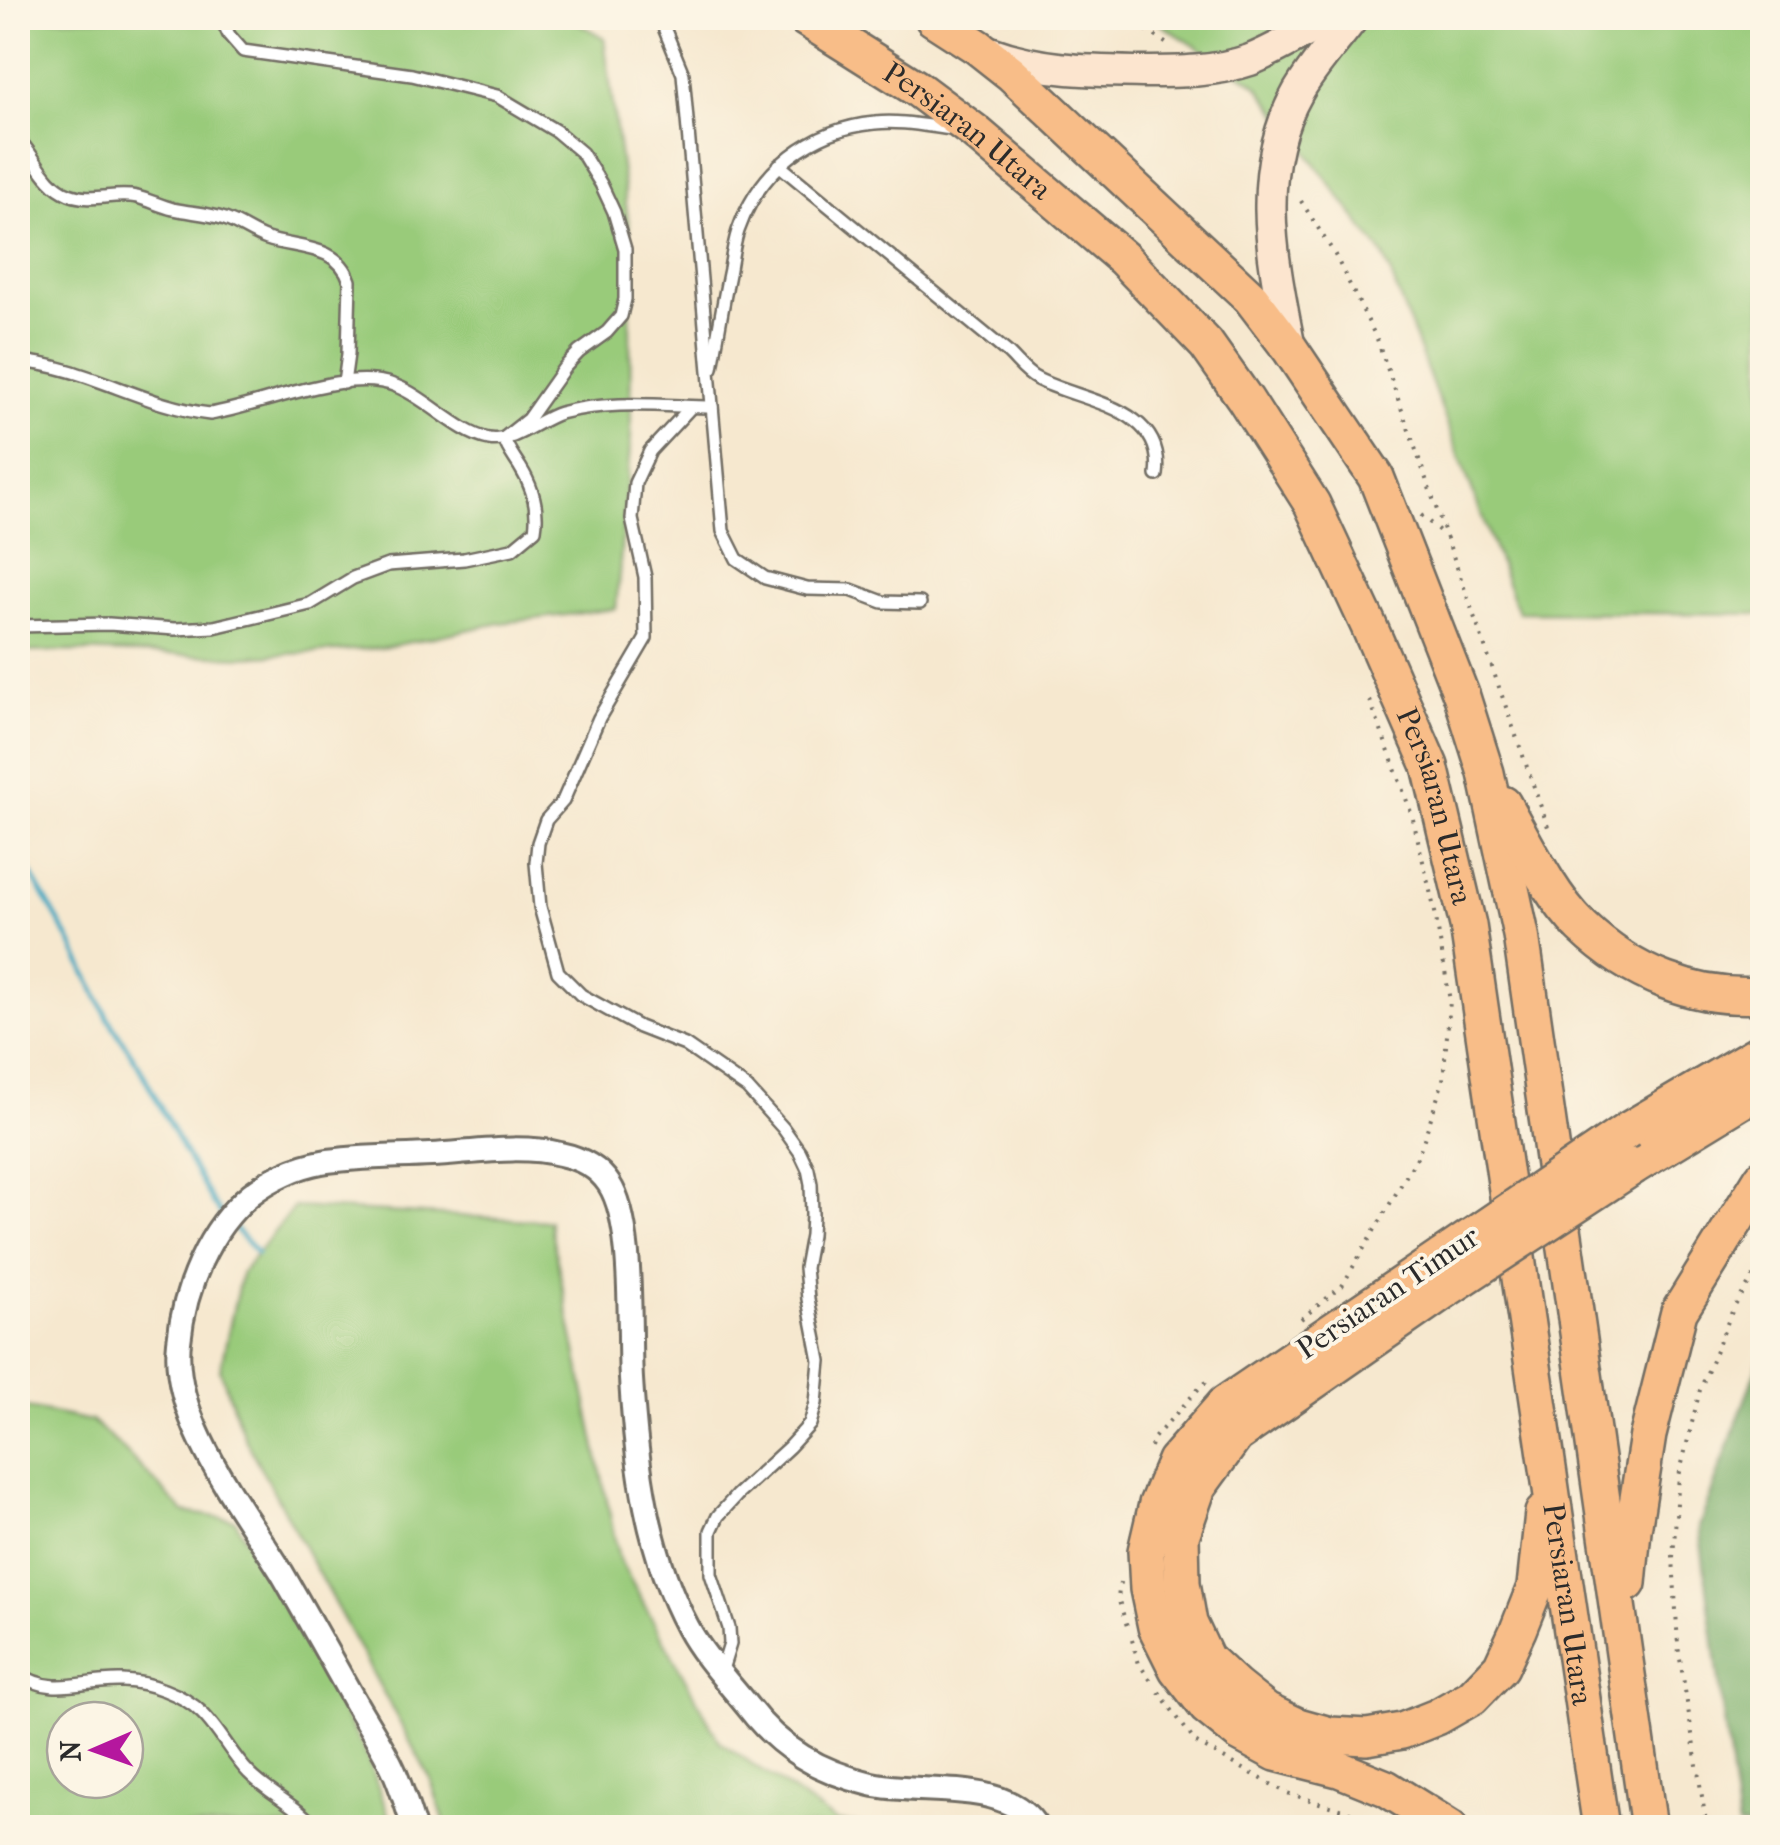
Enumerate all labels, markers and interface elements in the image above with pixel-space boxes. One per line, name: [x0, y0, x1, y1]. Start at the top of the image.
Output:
street label: Persiaran Utara: [877, 54, 1060, 208]
street label: Persiaran Utara: [1389, 702, 1480, 909]
street label: Persiaran Timur: [1290, 1219, 1486, 1367]
street label: Persiaran Utara: [1536, 1501, 1600, 1709]
north arrow: [45, 1700, 145, 1800]
text: N: [54, 1739, 87, 1762]

